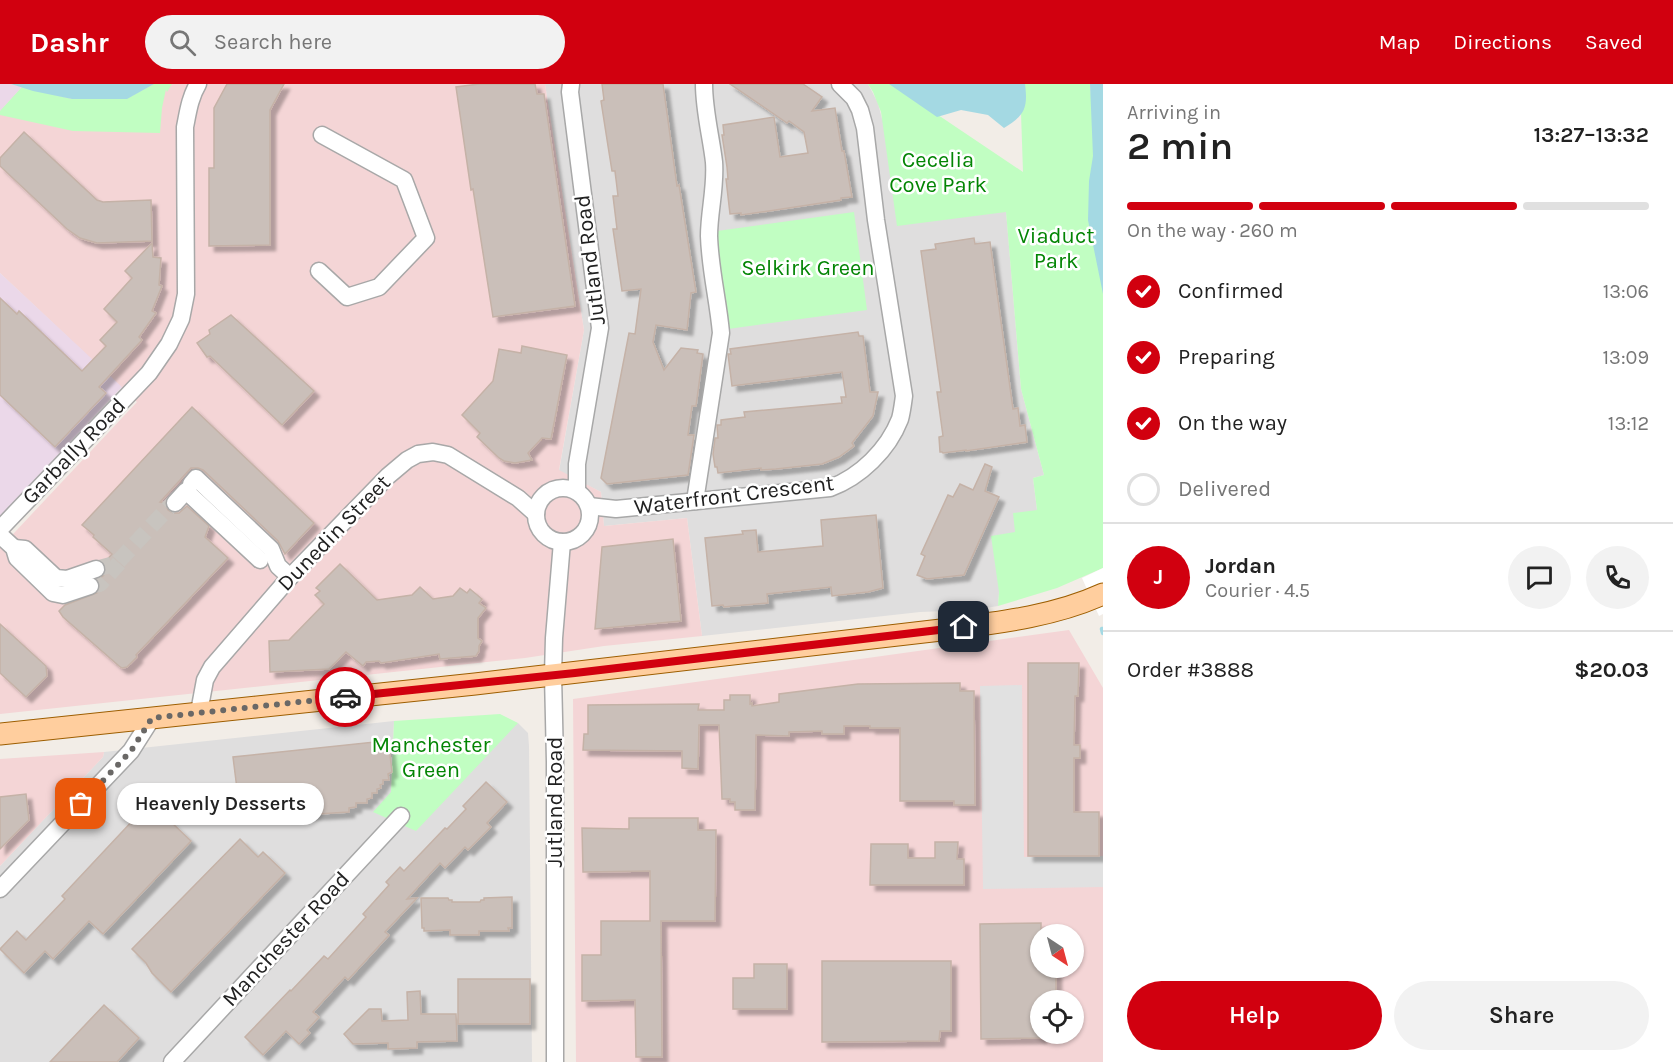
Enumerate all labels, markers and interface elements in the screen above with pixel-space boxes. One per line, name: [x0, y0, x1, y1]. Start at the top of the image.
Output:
search box: [145, 15, 565, 69]
text: Dashr: [30, 26, 109, 59]
icon: search: [166, 26, 199, 59]
text: Search here: [214, 29, 332, 55]
text: Map: [1379, 30, 1420, 54]
text: Directions: [1453, 30, 1552, 54]
text: Saved: [1585, 30, 1643, 54]
text: Arriving in: [1127, 101, 1221, 124]
text: 13:27–13:32: [1533, 122, 1649, 148]
text: 2 min: [1127, 123, 1233, 169]
park label: Cecelia Cove Park: [889, 147, 987, 198]
street label: Jutland Road: [569, 193, 611, 327]
text: On the way · 260 m: [1127, 219, 1298, 242]
park label: Viaduct Park: [1017, 223, 1095, 274]
park label: Selkirk Green: [741, 255, 875, 281]
icon: check: [1127, 275, 1160, 308]
text: Confirmed: [1178, 278, 1284, 304]
text: 13:06: [1603, 280, 1649, 303]
icon: check: [1127, 341, 1160, 374]
text: Preparing: [1178, 344, 1275, 370]
text: 13:09: [1603, 346, 1649, 369]
street label: Garbally Road: [17, 392, 131, 510]
icon: check: [1127, 407, 1160, 440]
text: On the way: [1178, 410, 1287, 436]
text: 13:12: [1608, 412, 1649, 435]
street label: Dunedin Street: [272, 470, 396, 596]
street label: Waterfront Crescent: [632, 470, 836, 520]
text: Delivered: [1178, 476, 1271, 502]
button: chat: [1508, 546, 1571, 609]
button: phone: [1586, 546, 1649, 609]
text: Jordan: [1205, 553, 1276, 579]
text: J: [1154, 564, 1163, 590]
text: Courier · 4.5: [1205, 579, 1310, 602]
pin: [938, 601, 989, 652]
icon: home: [947, 610, 980, 643]
text: Order #3888: [1127, 657, 1254, 683]
text: $20.03: [1574, 657, 1649, 683]
courier: [315, 667, 375, 727]
icon: car: [329, 681, 362, 714]
park label: Manchester Green: [371, 732, 491, 783]
street label: Jutland Road: [542, 737, 568, 867]
pin: [55, 778, 106, 829]
callout: Heavenly Desserts: [117, 783, 324, 825]
icon: bag: [64, 787, 97, 820]
text: Heavenly Desserts: [135, 792, 306, 815]
street label: Manchester Road: [217, 866, 355, 1012]
north arrow: [1030, 924, 1084, 978]
map controls: [1030, 924, 1084, 1044]
button: Help: [1127, 981, 1382, 1050]
button: Share: [1394, 981, 1649, 1050]
button: locate: [1030, 990, 1084, 1044]

